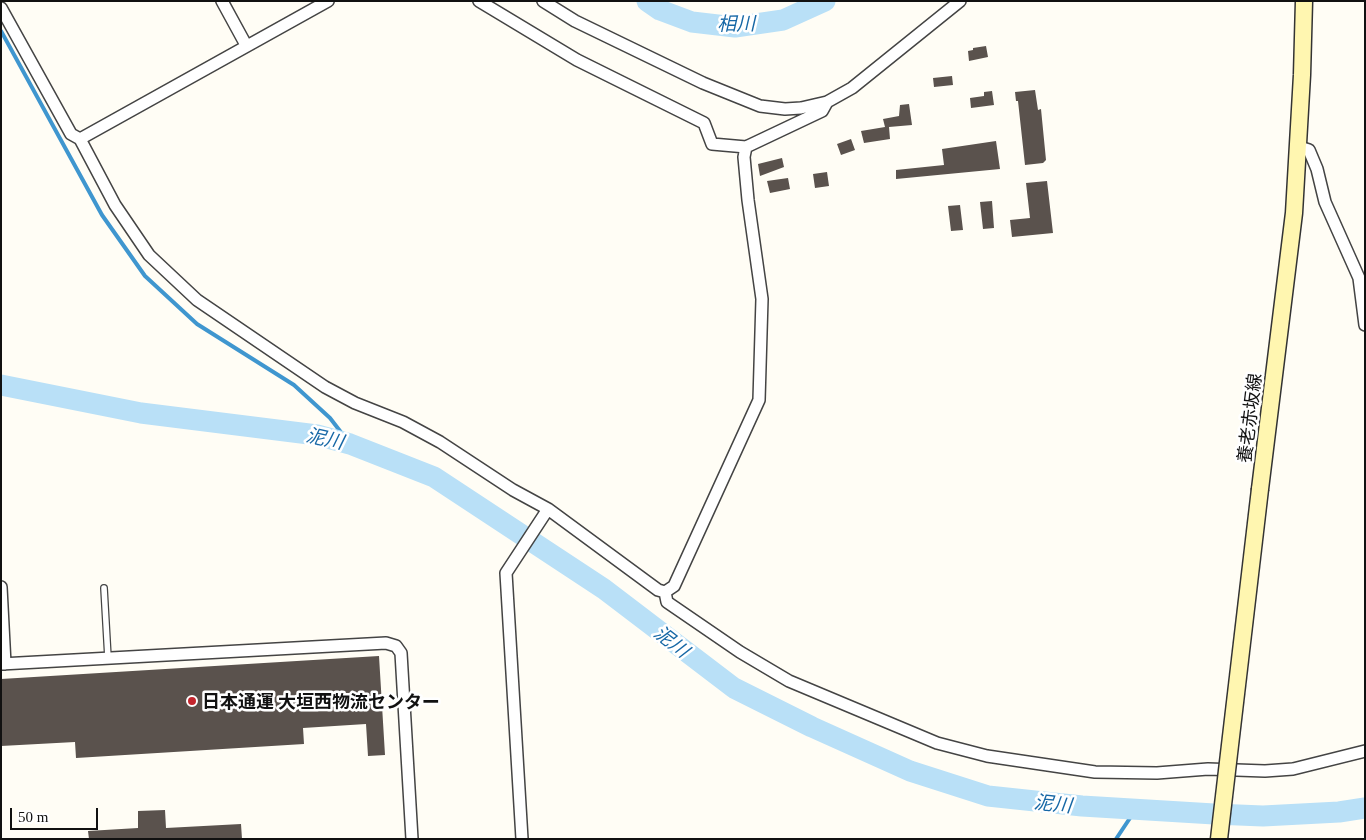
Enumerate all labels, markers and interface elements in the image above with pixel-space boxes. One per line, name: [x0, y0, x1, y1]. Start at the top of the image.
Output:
water label: 相川: [717, 11, 755, 35]
street label: 養老赤坂線: [1233, 372, 1265, 464]
water label: 泥川: [304, 423, 346, 453]
water label: 泥川: [650, 620, 694, 662]
place label: 日本通運 大垣西物流センター: [202, 690, 440, 712]
marker: 日本通運 大垣西物流センター: [186, 695, 198, 707]
water label: 泥川: [1033, 790, 1073, 816]
scale bar: [12, 798, 100, 830]
text: 50 m: [18, 809, 48, 825]

